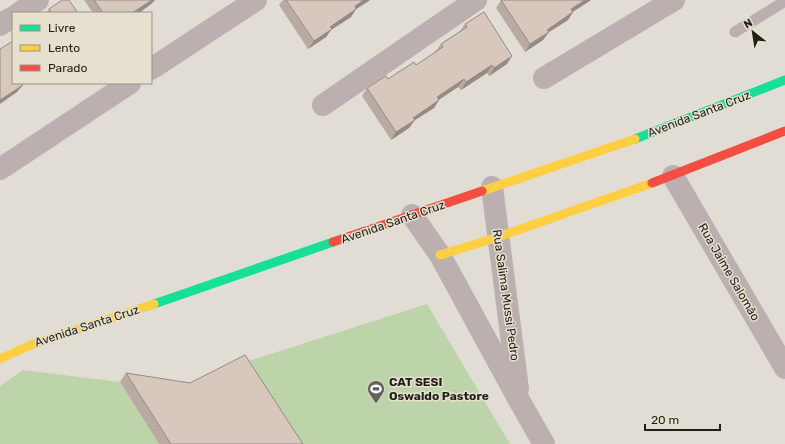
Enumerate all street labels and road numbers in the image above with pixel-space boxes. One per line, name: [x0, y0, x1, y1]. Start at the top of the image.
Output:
street label: Avenida Santa Cruz: [646, 88, 752, 140]
street label: Avenida Santa Cruz: [339, 198, 447, 246]
street label: Rua Jaime Salomão: [695, 221, 763, 323]
street label: Rua Salima Mussi Pedro: [490, 228, 522, 362]
street label: Avenida Santa Cruz: [33, 302, 141, 350]

